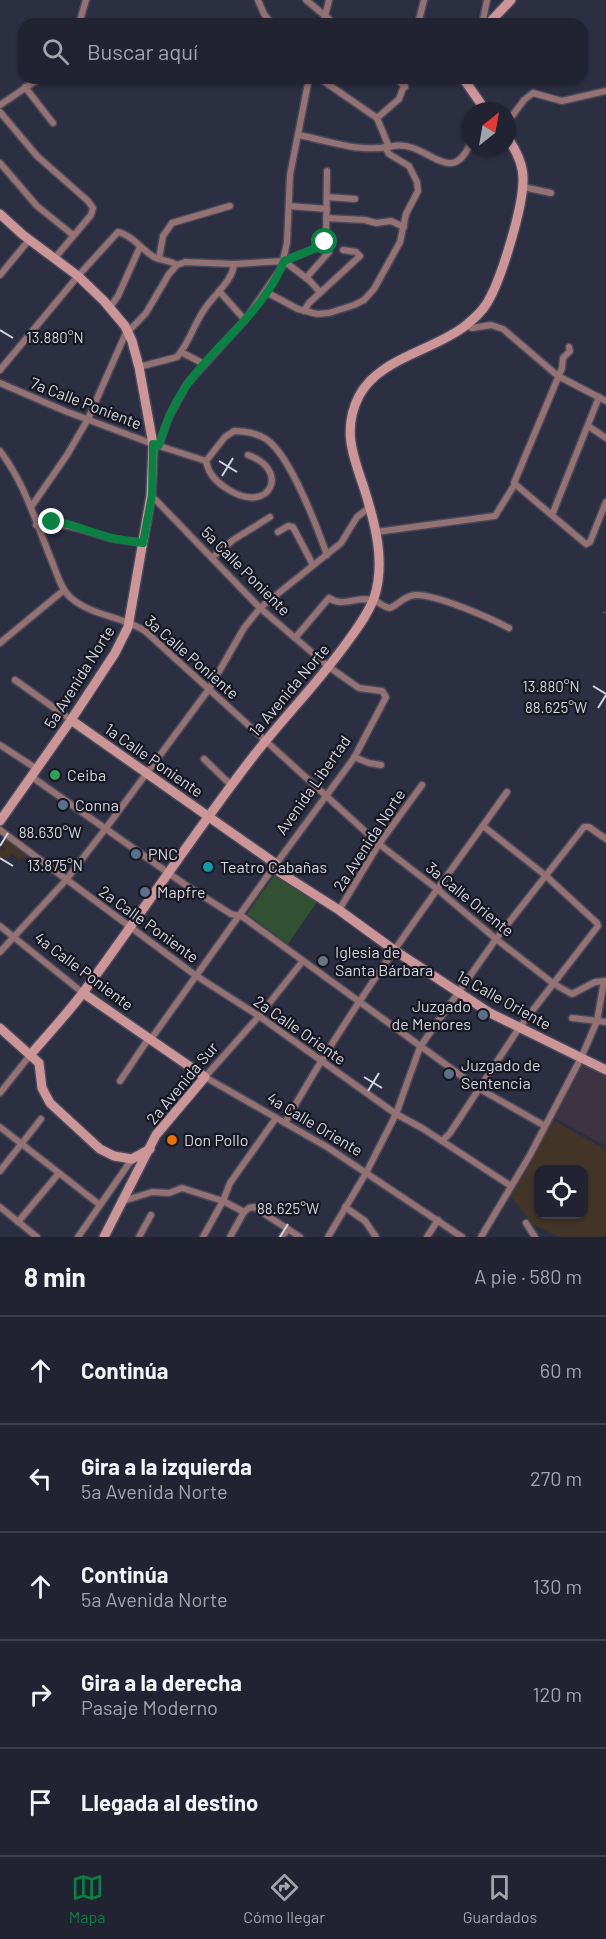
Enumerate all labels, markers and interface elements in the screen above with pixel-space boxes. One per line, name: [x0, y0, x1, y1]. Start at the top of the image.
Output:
search box: [18, 18, 588, 84]
icon: search: [39, 35, 72, 68]
text: Buscar aquí: [87, 38, 198, 64]
north arrow: [462, 102, 516, 156]
route start: [311, 228, 337, 254]
text: 13.880°N: [26, 328, 84, 346]
street label: 7a Calle Poniente: [28, 373, 145, 432]
route end: [38, 508, 64, 534]
street label: 5a Calle Poniente: [198, 522, 295, 619]
street label: 3a Calle Poniente: [141, 611, 243, 703]
street label: 5a Avenida Norte: [39, 622, 118, 731]
street label: 1a Avenida Norte: [245, 640, 333, 740]
text: 13.880°N: [522, 677, 580, 695]
text: 88.625°W: [525, 698, 587, 716]
street label: 1a Calle Poniente: [101, 719, 207, 801]
street label: Avenida Libertad: [271, 731, 354, 838]
place label: Ceiba: [67, 765, 106, 784]
marker: Ceiba: [48, 768, 62, 782]
street label: 2a Avenida Norte: [329, 785, 409, 894]
place label: Conna: [75, 795, 119, 814]
marker: Conna: [56, 798, 70, 812]
text: 88.630°W: [19, 823, 81, 841]
place label: PNC: [148, 844, 178, 863]
marker: PNC: [129, 847, 143, 861]
text: 13.875°N: [27, 856, 83, 874]
place label: Teatro Cabañas: [220, 857, 327, 876]
street label: 3a Calle Oriente: [423, 857, 518, 940]
marker: Teatro Cabañas: [201, 860, 215, 874]
street label: 2a Calle Poniente: [96, 881, 203, 966]
place label: Mapfre: [157, 882, 205, 901]
marker: Mapfre: [138, 885, 152, 899]
street label: 4a Calle Poniente: [31, 927, 138, 1014]
place label: Iglesia de Santa Bárbara: [335, 942, 433, 979]
marker: Iglesia de Santa Bárbara: [316, 954, 330, 968]
street label: 1a Calle Oriente: [454, 966, 555, 1033]
street label: 2a Calle Oriente: [251, 991, 350, 1068]
place label: Juzgado de Menores: [392, 996, 471, 1033]
marker: Juzgado de Menores: [476, 1008, 490, 1022]
street label: 2a Avenida Sur: [142, 1038, 222, 1128]
place label: Juzgado de Sentencia: [461, 1055, 541, 1092]
marker: Juzgado de Sentencia: [442, 1067, 456, 1081]
street label: 4a Calle Oriente: [264, 1088, 367, 1160]
place label: Don Pollo: [184, 1130, 248, 1149]
marker: Don Pollo: [165, 1133, 179, 1147]
map controls: [534, 1165, 588, 1219]
button: locate: [534, 1165, 588, 1219]
text: 88.625°W: [257, 1199, 319, 1217]
text: 8 min: [24, 1261, 86, 1292]
text: A pie · 580 m: [474, 1264, 582, 1288]
icon: ahead: [24, 1354, 57, 1387]
text: Continúa: [81, 1357, 168, 1383]
text: 60 m: [540, 1358, 582, 1382]
text: Gira a la izquierda: [81, 1453, 252, 1479]
icon: left: [24, 1462, 57, 1495]
text: 270 m: [530, 1466, 582, 1490]
text: 5a Avenida Norte: [81, 1479, 228, 1503]
text: Continúa: [81, 1561, 168, 1587]
icon: ahead: [24, 1570, 57, 1603]
text: 130 m: [533, 1574, 582, 1598]
text: 5a Avenida Norte: [81, 1587, 228, 1611]
text: Gira a la derecha: [81, 1669, 242, 1695]
icon: right: [24, 1678, 57, 1711]
text: 120 m: [532, 1682, 582, 1706]
text: Pasaje Moderno: [81, 1695, 218, 1719]
icon: arrive: [24, 1786, 57, 1819]
text: Llegada al destino: [81, 1789, 258, 1815]
tab: Mapa: [69, 1871, 105, 1926]
tab: Cómo llegar: [243, 1871, 325, 1926]
tab: Guardados: [463, 1871, 537, 1926]

